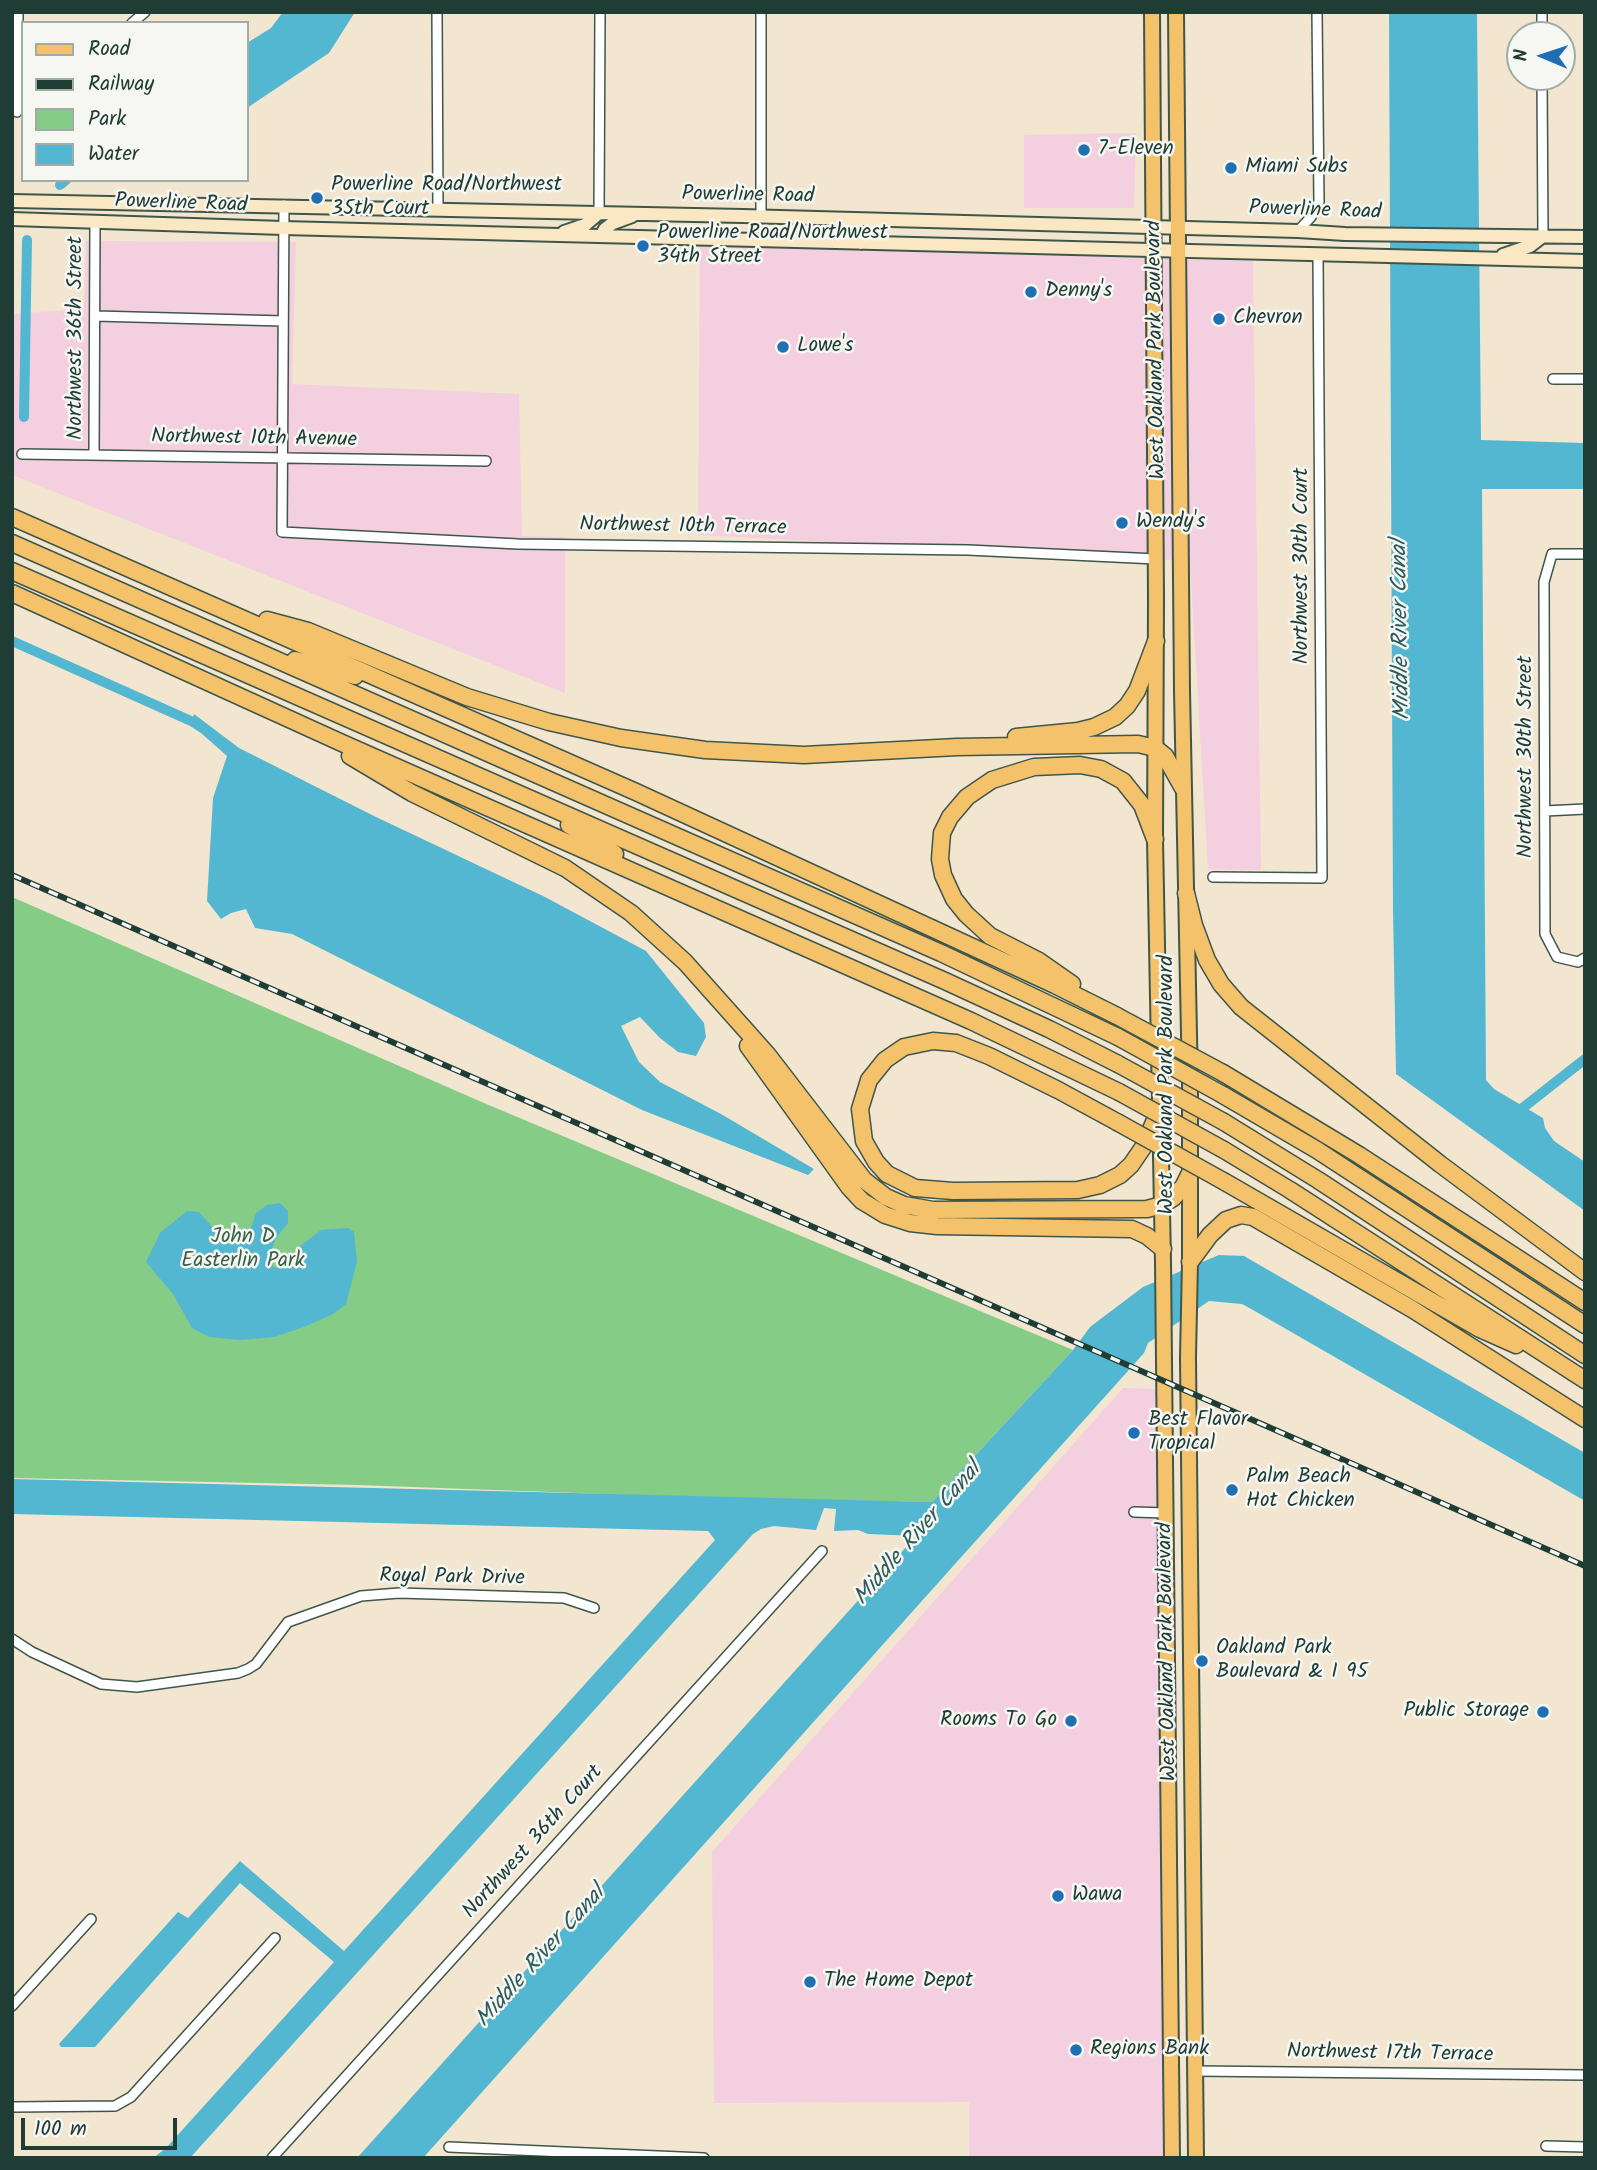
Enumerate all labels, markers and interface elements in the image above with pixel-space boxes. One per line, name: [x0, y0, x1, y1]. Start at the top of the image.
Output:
legend: [21, 21, 248, 182]
north arrow: [1506, 21, 1576, 91]
text: Road: [88, 33, 130, 66]
text: N: [1507, 49, 1537, 62]
text: Railway: [88, 68, 154, 101]
text: Park: [88, 103, 126, 136]
place label: 7-Eleven: [1098, 137, 1174, 163]
text: Water: [88, 138, 139, 171]
marker: 7-Eleven: [1076, 142, 1092, 158]
place label: Miami Subs: [1245, 155, 1348, 181]
marker: Miami Subs: [1223, 160, 1239, 176]
place label: Powerline Road/Northwest 35th Court: [331, 173, 562, 223]
street label: Powerline Road: [681, 183, 815, 211]
street label: Powerline Road: [114, 190, 248, 220]
marker: Powerline Road/Northwest 35th Court: [309, 190, 325, 206]
street label: Powerline Road: [1248, 197, 1382, 227]
street label: West Oakland Park Boulevard: [1143, 220, 1173, 480]
place label: Powerline Road/Northwest 34th Street: [657, 221, 888, 271]
street label: Northwest 36th Street: [64, 236, 90, 440]
marker: Powerline Road/Northwest 34th Street: [635, 238, 651, 254]
place label: Denny's: [1045, 279, 1112, 305]
marker: Denny's: [1023, 284, 1039, 300]
place label: Chevron: [1233, 306, 1303, 332]
marker: Chevron: [1211, 311, 1227, 327]
place label: Lowe's: [797, 334, 854, 360]
marker: Lowe's: [775, 339, 791, 355]
street label: Northwest 10th Avenue: [151, 426, 357, 454]
street label: Northwest 30th Court: [1290, 468, 1316, 664]
place label: Wendy's: [1136, 510, 1205, 536]
street label: Northwest 10th Terrace: [579, 514, 787, 542]
marker: Wendy's: [1114, 515, 1130, 531]
water label: Middle River Canal: [1388, 539, 1418, 721]
street label: Northwest 30th Street: [1514, 656, 1540, 858]
street label: West Oakland Park Boulevard: [1155, 955, 1181, 1215]
park label: John D Easterlin Park: [181, 1225, 305, 1275]
place label: Best Flavor Tropical: [1148, 1408, 1248, 1458]
marker: Best Flavor Tropical: [1126, 1425, 1142, 1441]
water label: Middle River Canal: [849, 1458, 989, 1612]
place label: Palm Beach Hot Chicken: [1246, 1465, 1355, 1515]
marker: Palm Beach Hot Chicken: [1224, 1482, 1240, 1498]
street label: West Oakland Park Boulevard: [1154, 1522, 1184, 1782]
street label: Royal Park Drive: [379, 1565, 525, 1593]
place label: Oakland Park Boulevard & I 95: [1216, 1636, 1368, 1686]
marker: Oakland Park Boulevard & I 95: [1194, 1653, 1210, 1669]
place label: Public Storage: [1404, 1699, 1529, 1725]
marker: Public Storage: [1535, 1704, 1551, 1720]
place label: Rooms To Go: [940, 1708, 1057, 1734]
marker: Rooms To Go: [1063, 1713, 1079, 1729]
street label: Northwest 36th Court: [458, 1761, 610, 1925]
water label: Middle River Canal: [471, 1882, 613, 2034]
place label: Wawa: [1072, 1883, 1122, 1909]
marker: Wawa: [1050, 1888, 1066, 1904]
place label: The Home Depot: [824, 1969, 973, 1995]
marker: The Home Depot: [802, 1974, 818, 1990]
place label: Regions Bank: [1090, 2037, 1209, 2063]
street label: Northwest 17th Terrace: [1287, 2041, 1493, 2069]
marker: Regions Bank: [1068, 2042, 1084, 2058]
scale bar: [24, 2104, 180, 2148]
text: 100 m: [34, 2113, 87, 2146]

